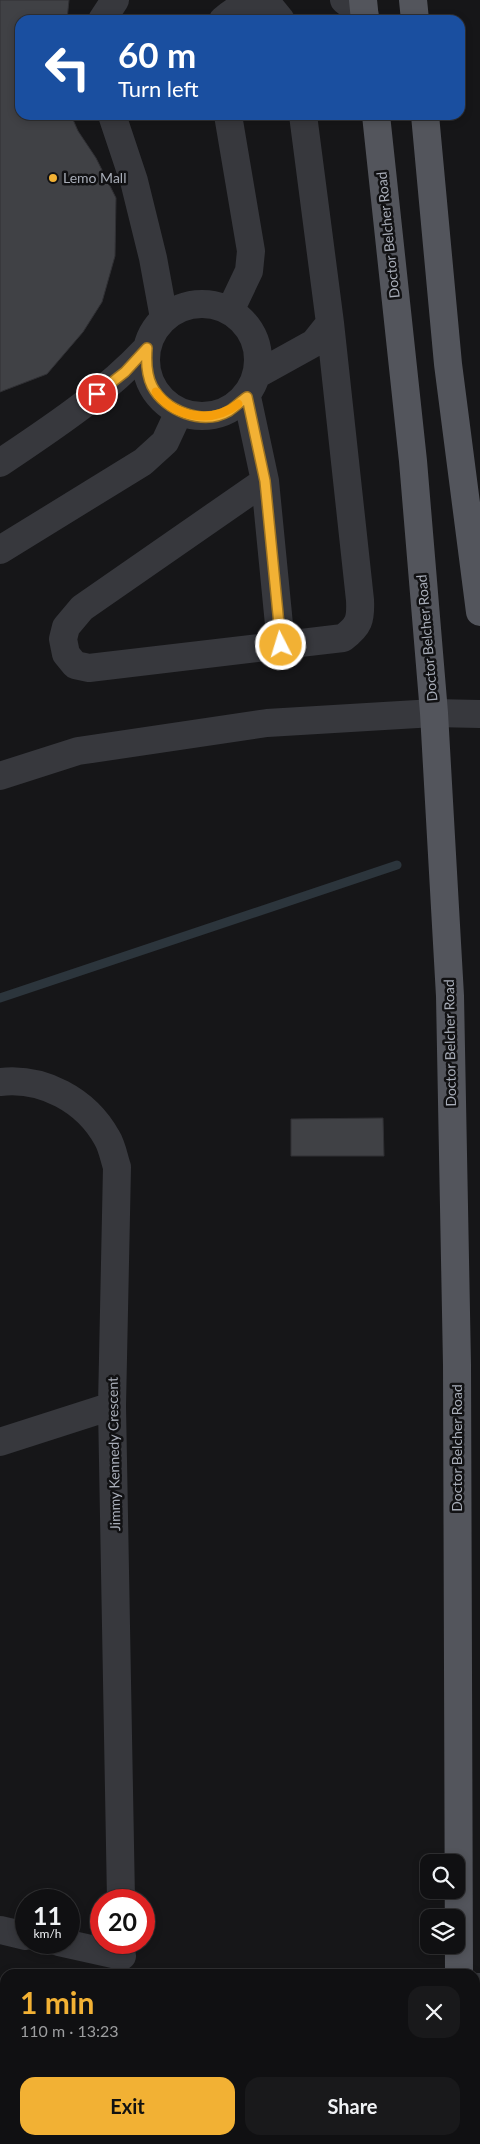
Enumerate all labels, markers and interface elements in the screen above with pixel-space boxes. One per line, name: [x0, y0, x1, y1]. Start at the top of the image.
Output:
text: 60 m: [118, 33, 196, 75]
icon: left: [35, 35, 100, 100]
text: Turn left: [118, 75, 199, 102]
place label: Lemo Mall: [63, 169, 126, 186]
street label: Doctor Belcher Road: [372, 171, 403, 299]
marker: Lemo Mall: [47, 172, 59, 184]
pin: [76, 373, 118, 415]
icon: arrive: [83, 380, 111, 408]
street label: Doctor Belcher Road: [412, 574, 441, 702]
position arrow: [254, 618, 306, 670]
street label: Doctor Belcher Road: [440, 979, 459, 1107]
street label: Jimmy Kennedy Crescent: [104, 1377, 123, 1531]
street label: Doctor Belcher Road: [448, 1384, 465, 1512]
map controls: [420, 1854, 465, 1954]
button: search: [420, 1854, 465, 1899]
speed limit sign: 20: [90, 1889, 155, 1954]
text: 11: [33, 1900, 62, 1930]
button: layers: [420, 1909, 465, 1954]
text: km/h: [33, 1926, 62, 1941]
text: 1 min: [20, 1984, 94, 2020]
button: close: [408, 1986, 460, 2038]
text: 110 m · 13:23: [20, 2021, 119, 2040]
button: Exit: [20, 2077, 235, 2135]
button: Share: [245, 2077, 460, 2135]

